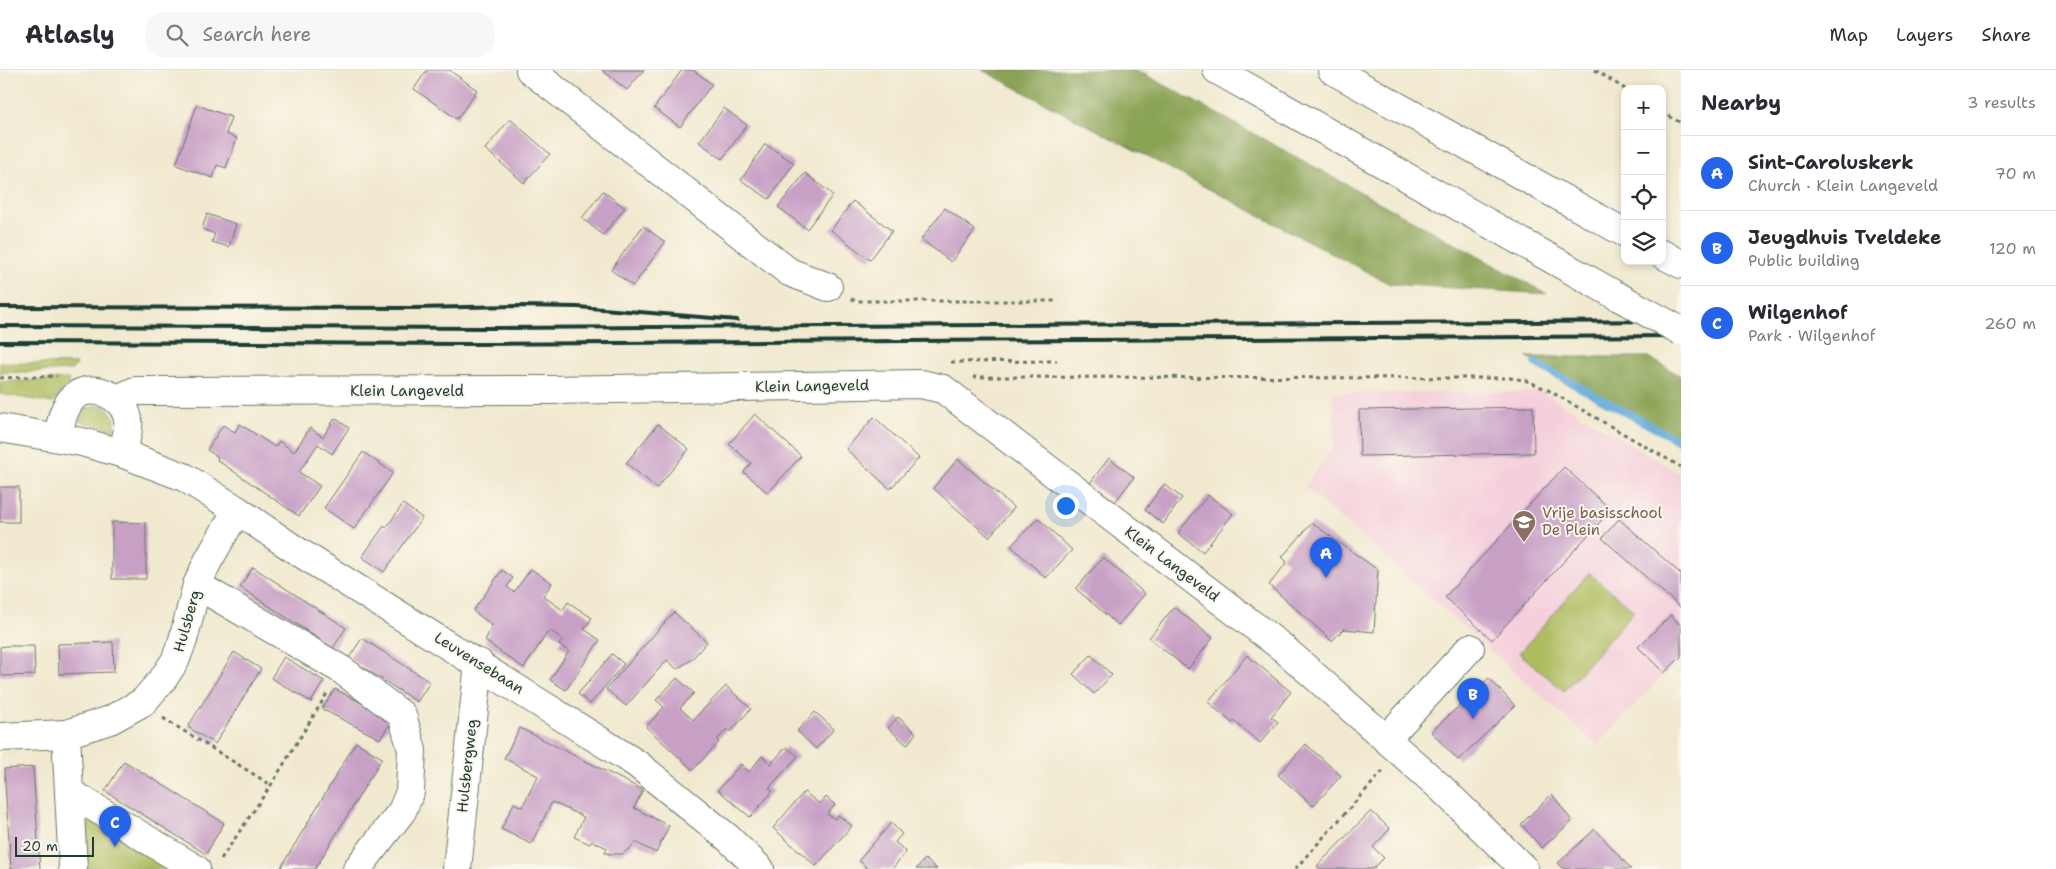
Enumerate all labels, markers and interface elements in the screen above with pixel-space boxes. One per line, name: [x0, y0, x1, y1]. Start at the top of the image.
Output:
search box: [145, 12, 495, 57]
text: Atlasly: [25, 19, 115, 51]
icon: search: [163, 21, 191, 49]
text: Search here: [203, 22, 311, 47]
text: Map: [1830, 23, 1868, 47]
text: Layers: [1896, 23, 1953, 47]
text: Share: [1981, 23, 2031, 47]
map controls: [1621, 85, 1666, 265]
button: +: [1621, 85, 1666, 130]
text: Nearby: [1701, 89, 1781, 117]
text: 3 results: [1967, 92, 2036, 113]
button: −: [1621, 130, 1666, 175]
text: Sint-Caroluskerk: [1748, 150, 1914, 175]
text: A: [1711, 163, 1723, 184]
text: 70 m: [1995, 163, 2036, 184]
button: locate: [1621, 175, 1666, 220]
text: Church · Klein Langeveld: [1748, 175, 1938, 196]
button: layers: [1621, 220, 1666, 265]
text: Jeugdhuis Tveldeke: [1748, 225, 1941, 250]
text: B: [1712, 238, 1722, 259]
text: 120 m: [1989, 238, 2036, 259]
text: Public building: [1748, 250, 1860, 271]
text: Wilgenhof: [1748, 300, 1848, 325]
text: C: [1712, 313, 1722, 334]
text: 260 m: [1984, 313, 2036, 334]
text: Park · Wilgenhof: [1748, 325, 1876, 346]
street label: Klein Langeveld: [755, 375, 870, 397]
street label: Klein Langeveld: [350, 381, 465, 401]
your location: [1053, 493, 1079, 519]
place label: Vrije basisschool De Plein: [1542, 503, 1663, 540]
school or university icon: Vrije basisschool De Plein: [1511, 509, 1537, 543]
street label: Klein Langeveld: [1120, 522, 1224, 607]
pin: A: [1310, 537, 1342, 578]
street label: Hulsberg: [169, 587, 205, 655]
street label: Leuvensebaan: [430, 627, 528, 699]
pin: B: [1457, 678, 1489, 719]
street label: Hulsbergweg: [452, 718, 482, 814]
pin: C: [99, 806, 131, 847]
scale bar: [15, 834, 94, 857]
text: 20 m: [22, 837, 58, 855]

